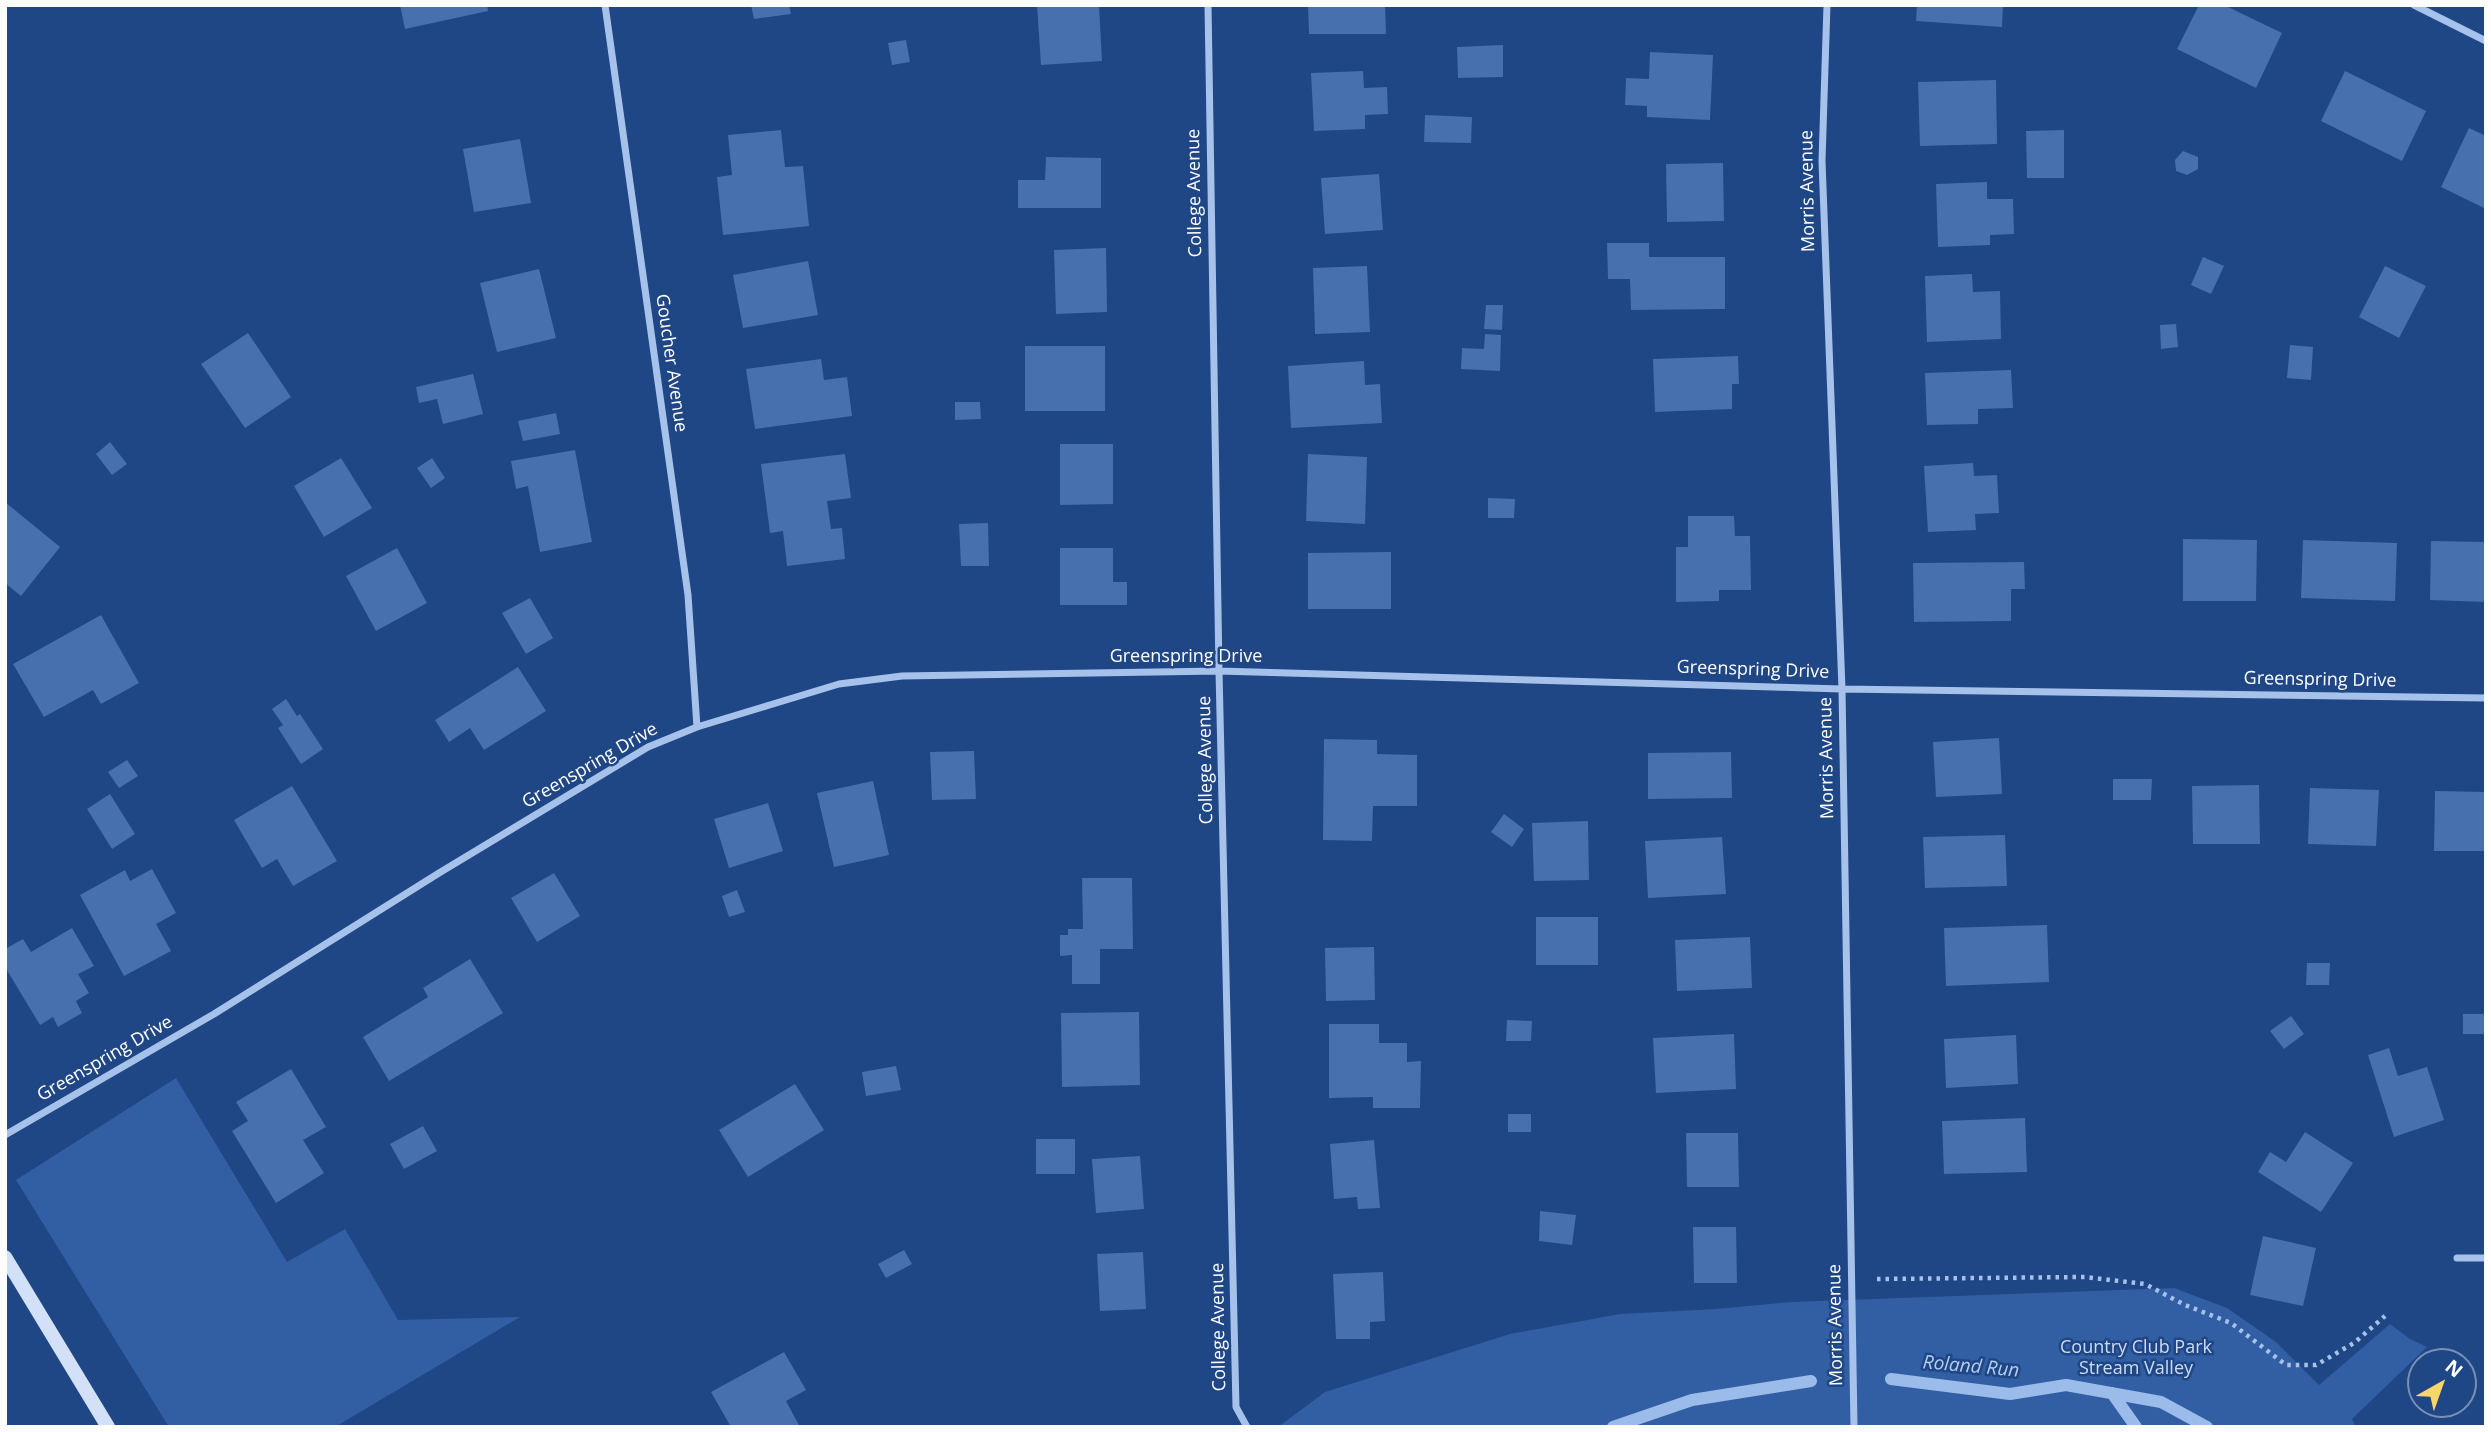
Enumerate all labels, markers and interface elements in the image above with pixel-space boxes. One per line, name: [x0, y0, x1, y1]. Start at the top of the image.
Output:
street label: College Avenue: [1183, 129, 1207, 257]
street label: Morris Avenue: [1796, 130, 1820, 252]
street label: Goucher Avenue: [651, 292, 691, 434]
street label: Greenspring Drive: [1110, 646, 1262, 668]
street label: Greenspring Drive: [1676, 657, 1830, 683]
street label: Greenspring Drive: [2243, 668, 2397, 692]
street label: College Avenue: [1194, 696, 1218, 824]
street label: Morris Avenue: [1815, 697, 1839, 819]
street label: Greenspring Drive: [518, 718, 662, 814]
street label: Greenspring Drive: [33, 1011, 177, 1107]
street label: College Avenue: [1207, 1263, 1231, 1391]
street label: Morris Avenue: [1824, 1264, 1848, 1386]
park label: Country Club Park Stream Valley: [2060, 1337, 2212, 1380]
north arrow: [2407, 1348, 2477, 1418]
water label: Roland Run: [1922, 1351, 2020, 1383]
text: N: [2440, 1354, 2468, 1383]

